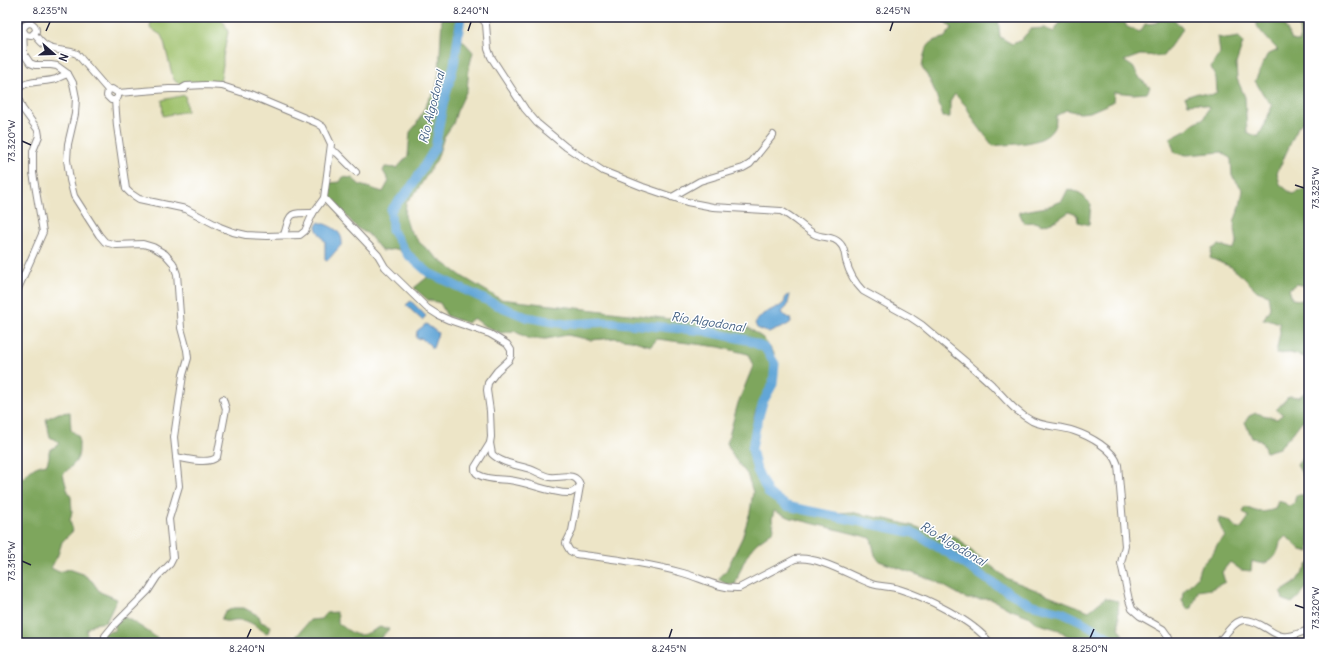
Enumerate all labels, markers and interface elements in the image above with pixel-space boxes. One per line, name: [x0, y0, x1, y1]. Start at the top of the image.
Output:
text: 8.235°N: [33, 4, 68, 17]
text: 8.240°N: [453, 4, 489, 17]
text: 8.245°N: [876, 4, 910, 17]
north arrow: [34, 34, 74, 74]
text: N: [56, 51, 71, 63]
water label: Río Algodonal: [415, 67, 448, 145]
text: 73.320°W: [5, 120, 18, 162]
text: 73.325°W: [1309, 167, 1322, 209]
water label: Río Algodonal: [670, 308, 748, 335]
water label: Río Algodonal: [918, 518, 991, 570]
text: 73.315°W: [5, 541, 18, 581]
text: 73.320°W: [1309, 587, 1322, 629]
text: 8.240°N: [229, 642, 265, 655]
text: 8.245°N: [652, 642, 686, 655]
text: 8.250°N: [1072, 642, 1108, 655]

